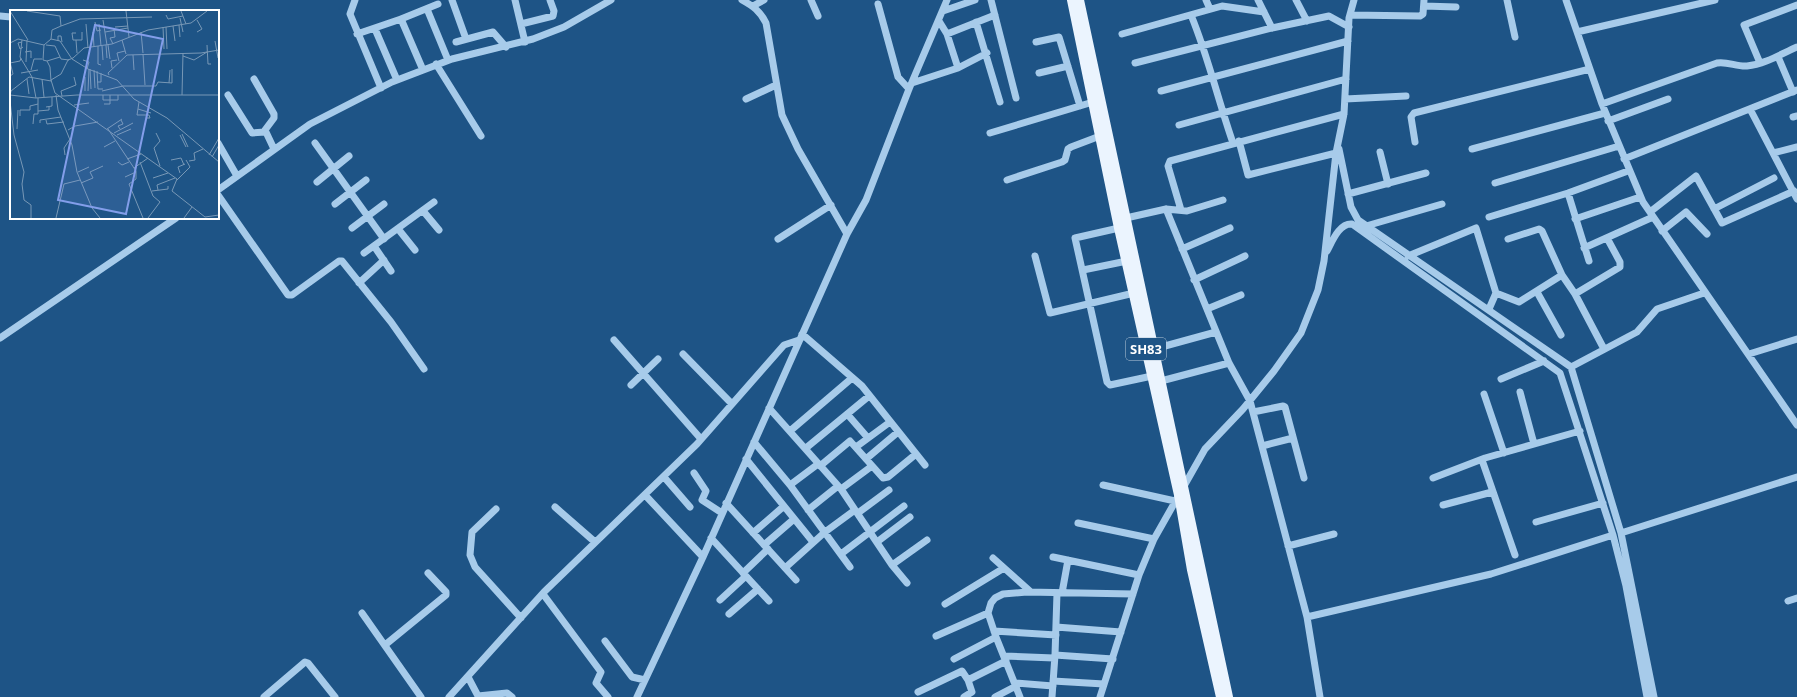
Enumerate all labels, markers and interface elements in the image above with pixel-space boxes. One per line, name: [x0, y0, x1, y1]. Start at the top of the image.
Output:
inset map: [10, 10, 219, 219]
road number: SH83: [1126, 338, 1166, 360]

